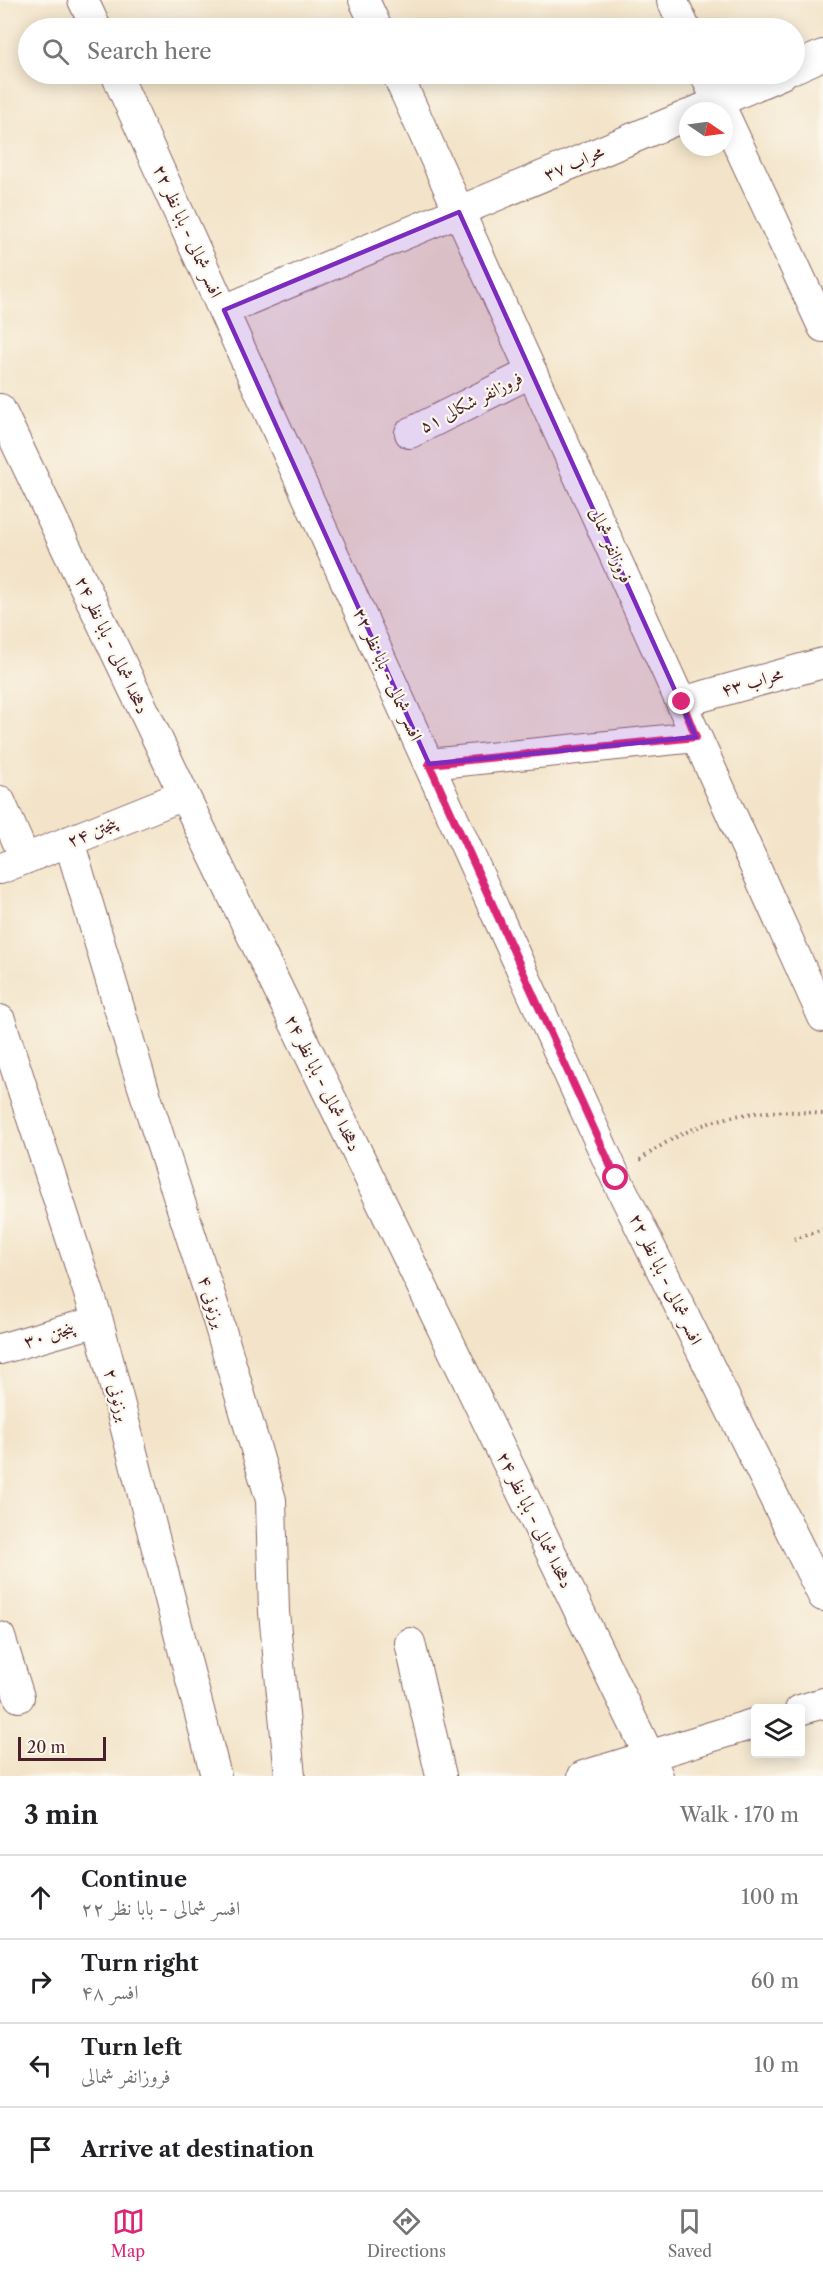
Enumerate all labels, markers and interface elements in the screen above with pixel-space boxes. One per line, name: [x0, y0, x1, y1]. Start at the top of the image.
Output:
search box: [18, 18, 805, 84]
icon: search: [39, 35, 72, 68]
text: Search here: [87, 38, 212, 65]
north arrow: [679, 102, 733, 156]
street label: محراب ۳۷: [540, 140, 608, 186]
street label: افسر شمالی - بابا نظر ۲۲: [148, 161, 227, 302]
street label: فروزانفر شکالی ۵۱: [416, 367, 527, 438]
street label: فروزانفر شمالی: [584, 504, 637, 587]
street label: دهخدا شمالی - بابا نظر ۲۴: [70, 573, 154, 718]
street label: افسر شمالی - بابا نظر ۲۲: [348, 604, 427, 745]
street label: محراب ۴۳: [718, 663, 786, 702]
route end: [668, 688, 694, 714]
street label: پنجتن ۲۴: [64, 812, 121, 852]
street label: دهخدا شمالی - بابا نظر ۲۴: [279, 1011, 366, 1155]
route start: [602, 1164, 628, 1190]
street label: افسر شمالی - بابا نظر ۲۲: [624, 1210, 707, 1349]
street label: برزنونی ۴: [194, 1273, 230, 1331]
street label: پنجتن ۳۰: [21, 1317, 78, 1353]
street label: برزنونی ۲: [99, 1366, 135, 1424]
street label: دهخدا شمالی - بابا نظر ۲۴: [491, 1448, 578, 1592]
map controls: [751, 1704, 805, 1758]
button: layers: [751, 1704, 805, 1758]
scale bar: [18, 1734, 106, 1762]
text: 20 m: [27, 1737, 66, 1757]
text: 3 min: [24, 1799, 98, 1831]
text: Walk · 170 m: [680, 1803, 799, 1827]
text: Continue: [81, 1866, 187, 1893]
icon: ahead: [24, 1881, 57, 1914]
text: 100 m: [741, 1885, 799, 1909]
text: افسر شمالی - بابا نظر ۲۲: [81, 1896, 240, 1920]
text: Turn right: [81, 1950, 199, 1977]
icon: right: [24, 1965, 57, 1998]
text: 60 m: [751, 1969, 799, 1993]
text: افسر ۴۸: [81, 1980, 139, 2004]
text: Turn left: [81, 2034, 182, 2061]
icon: left: [24, 2049, 57, 2082]
text: 10 m: [754, 2053, 799, 2077]
text: فروزانفر شمالی: [81, 2064, 171, 2088]
icon: arrive: [24, 2133, 57, 2166]
text: Arrive at destination: [81, 2136, 314, 2163]
tab: Map: [111, 2205, 145, 2261]
tab: Directions: [367, 2205, 446, 2261]
tab: Saved: [668, 2205, 712, 2261]

